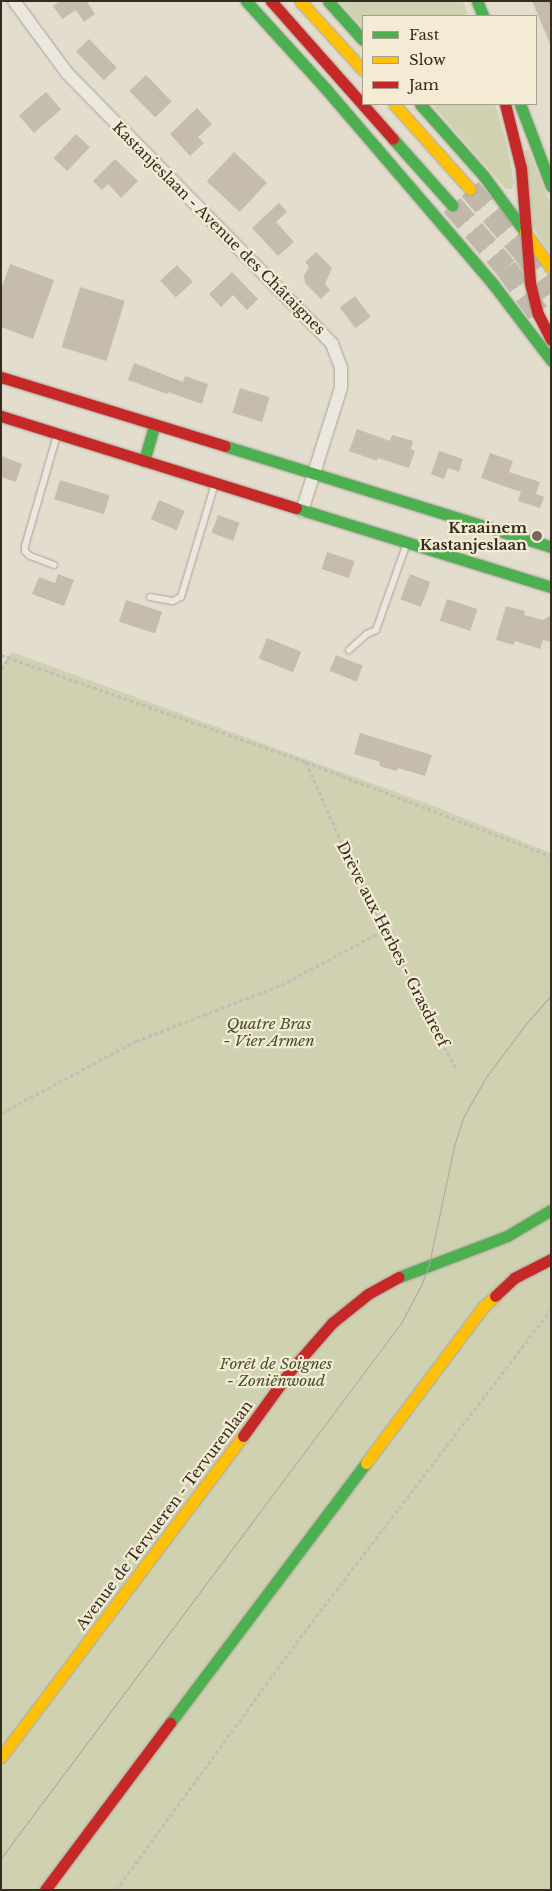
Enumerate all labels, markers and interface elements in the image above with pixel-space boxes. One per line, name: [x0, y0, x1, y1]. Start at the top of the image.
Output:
legend: [362, 15, 537, 105]
text: Fast: [409, 25, 439, 44]
text: Slow: [409, 50, 446, 69]
text: Jam: [409, 75, 439, 94]
street label: Kastanjeslaan - Avenue des Châtaignes: [109, 118, 329, 338]
place label: Kraainem Kastanjeslaan: [420, 518, 527, 553]
marker: Kraainem Kastanjeslaan: [531, 530, 543, 542]
street label: Drève aux Herbes - Grasdreef: [333, 838, 453, 1050]
park label: Quatre Bras - Vier Armen: [223, 1014, 315, 1049]
park label: Forêt de Soignes - Zoniënwoud: [220, 1354, 332, 1389]
street label: Avenue de Tervueren - Tervurenlaan: [72, 1397, 256, 1633]

